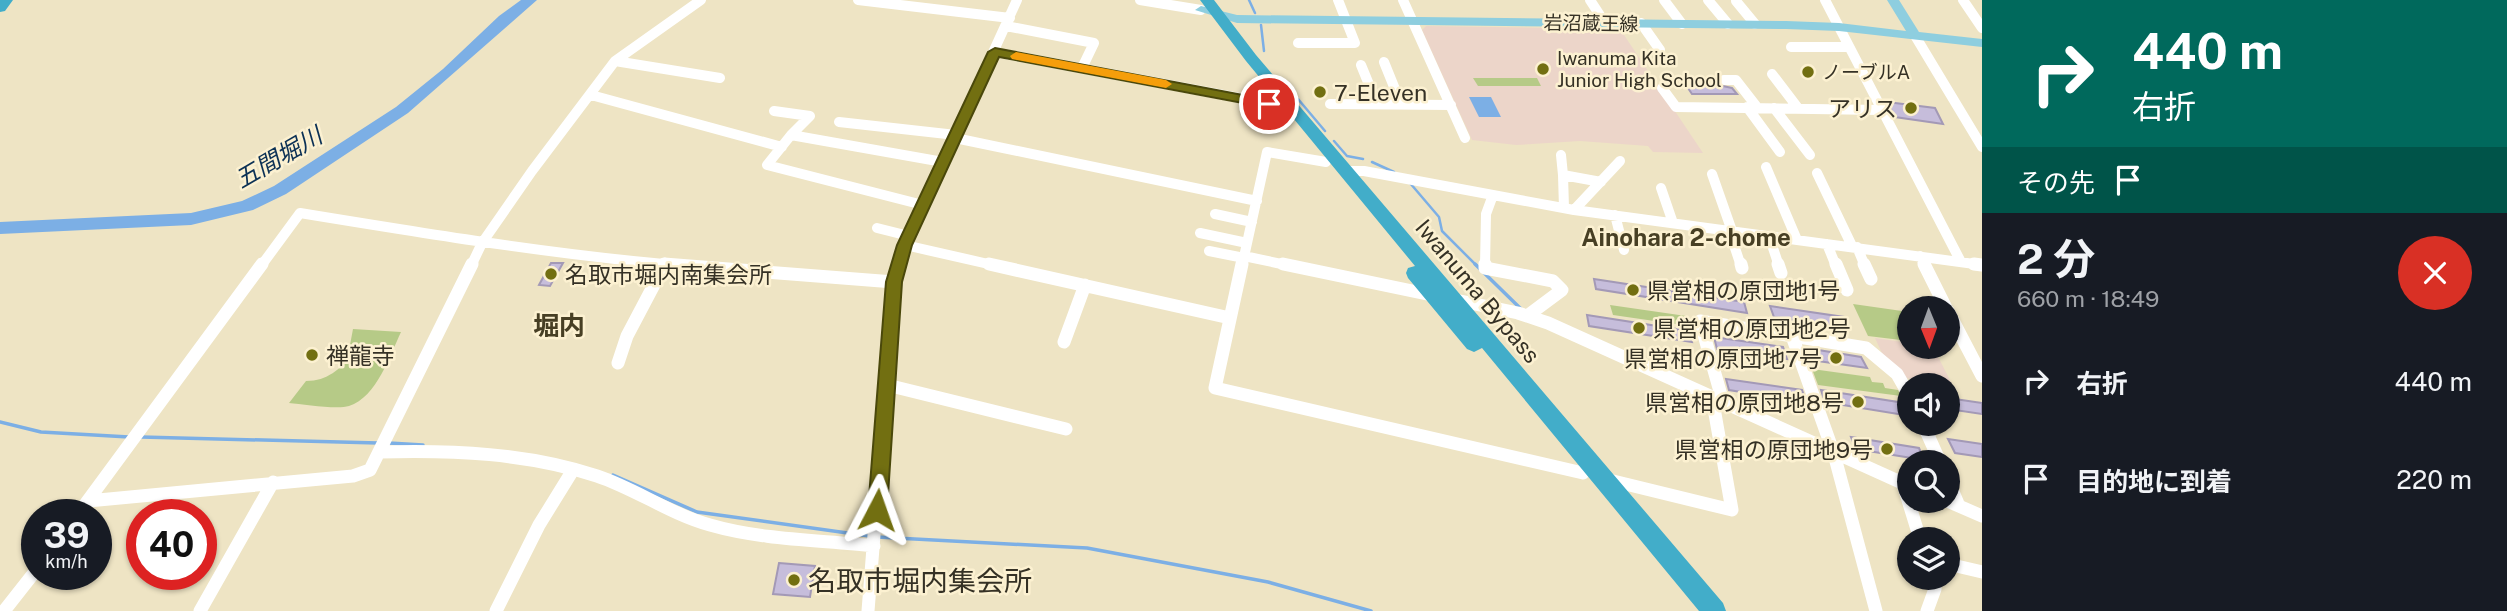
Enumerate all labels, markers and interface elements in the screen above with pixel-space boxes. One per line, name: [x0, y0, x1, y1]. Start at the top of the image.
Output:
street label: 岩沼蔵王線: [1543, 11, 1639, 35]
text: 440 m: [2132, 22, 2283, 80]
icon: right: [2017, 28, 2108, 119]
place label: Iwanuma Kita Junior High School: [1557, 47, 1722, 91]
marker: Iwanuma Kita Junior High School: [1535, 61, 1551, 77]
place label: ノーブルA: [1822, 61, 1910, 83]
marker: ノーブルA: [1800, 64, 1816, 80]
pin: [1239, 74, 1299, 134]
place label: 7-Eleven: [1334, 79, 1427, 106]
marker: 7-Eleven: [1312, 84, 1328, 100]
icon: arrive: [1250, 85, 1288, 123]
text: 右折: [2132, 88, 2196, 125]
place label: アリス: [1828, 95, 1897, 122]
marker: アリス: [1903, 100, 1919, 116]
water label: 五間堀川: [229, 119, 329, 193]
icon: arrive: [2109, 161, 2147, 199]
text: その先: [2017, 167, 2095, 198]
street label: Iwanuma Bypass: [1410, 214, 1546, 368]
district label: Ainohara 2-chome: [1581, 223, 1791, 251]
text: 2 分: [2017, 234, 2095, 283]
button: close: [2398, 236, 2472, 310]
place label: 名取市堀内南集会所: [565, 261, 772, 288]
marker: 名取市堀内南集会所: [543, 266, 559, 282]
place label: 県営相の原団地1号: [1647, 277, 1840, 304]
marker: 県営相の原団地1号: [1625, 282, 1641, 298]
text: 660 m · 18:49: [2017, 285, 2159, 312]
north arrow: [1897, 296, 1960, 359]
map controls: [1897, 296, 1960, 590]
district label: 堀内: [533, 310, 585, 341]
place label: 県営相の原団地2号: [1653, 315, 1851, 342]
marker: 県営相の原団地2号: [1631, 320, 1647, 336]
place label: 禅龍寺: [326, 342, 395, 369]
place label: 県営相の原団地7号: [1624, 345, 1822, 372]
marker: 禅龍寺: [304, 347, 320, 363]
marker: 県営相の原団地7号: [1828, 350, 1844, 366]
icon: right: [2017, 362, 2055, 400]
text: 440 m: [2395, 366, 2472, 397]
text: 右折: [2076, 368, 2128, 399]
button: sound: [1897, 373, 1960, 436]
place label: 県営相の原団地8号: [1645, 389, 1844, 416]
marker: 県営相の原団地8号: [1850, 394, 1866, 410]
place label: 県営相の原団地9号: [1675, 436, 1873, 463]
marker: 県営相の原団地9号: [1879, 441, 1895, 457]
button: search: [1897, 450, 1960, 513]
icon: arrive: [2017, 460, 2055, 498]
text: 220 m: [2396, 464, 2472, 495]
text: 目的地に到着: [2076, 466, 2232, 497]
position arrow: [840, 473, 914, 547]
speed limit sign: 40: [126, 499, 217, 590]
text: 39: [43, 515, 90, 556]
button: layers: [1897, 527, 1960, 590]
text: km/h: [45, 551, 88, 572]
place label: 名取市堀内集会所: [808, 564, 1032, 597]
marker: 名取市堀内集会所: [786, 572, 802, 588]

